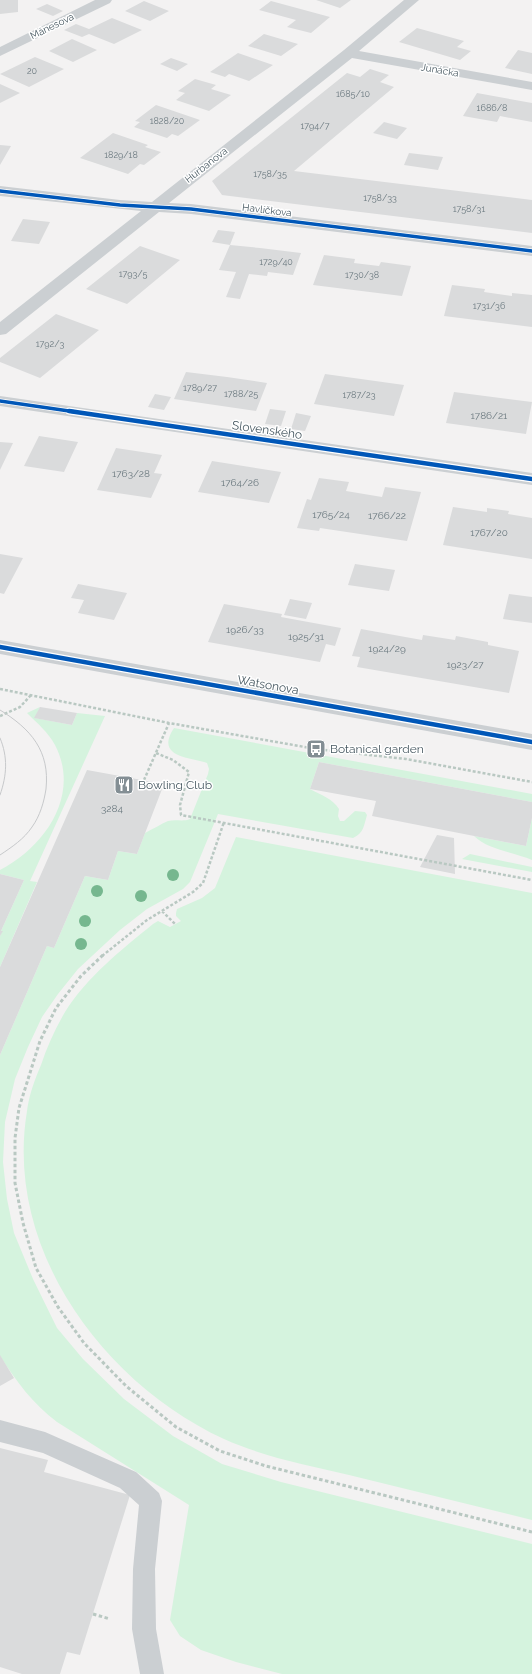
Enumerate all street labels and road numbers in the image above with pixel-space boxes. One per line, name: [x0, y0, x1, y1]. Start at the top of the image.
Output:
street label: Mánesova: [28, 11, 76, 41]
street label: Junácka: [420, 61, 460, 79]
street label: Hurbanova: [183, 145, 229, 185]
street label: Havlíčkova: [242, 202, 292, 218]
street label: Slovenského: [231, 418, 303, 442]
street label: Watsonova: [236, 673, 300, 697]

